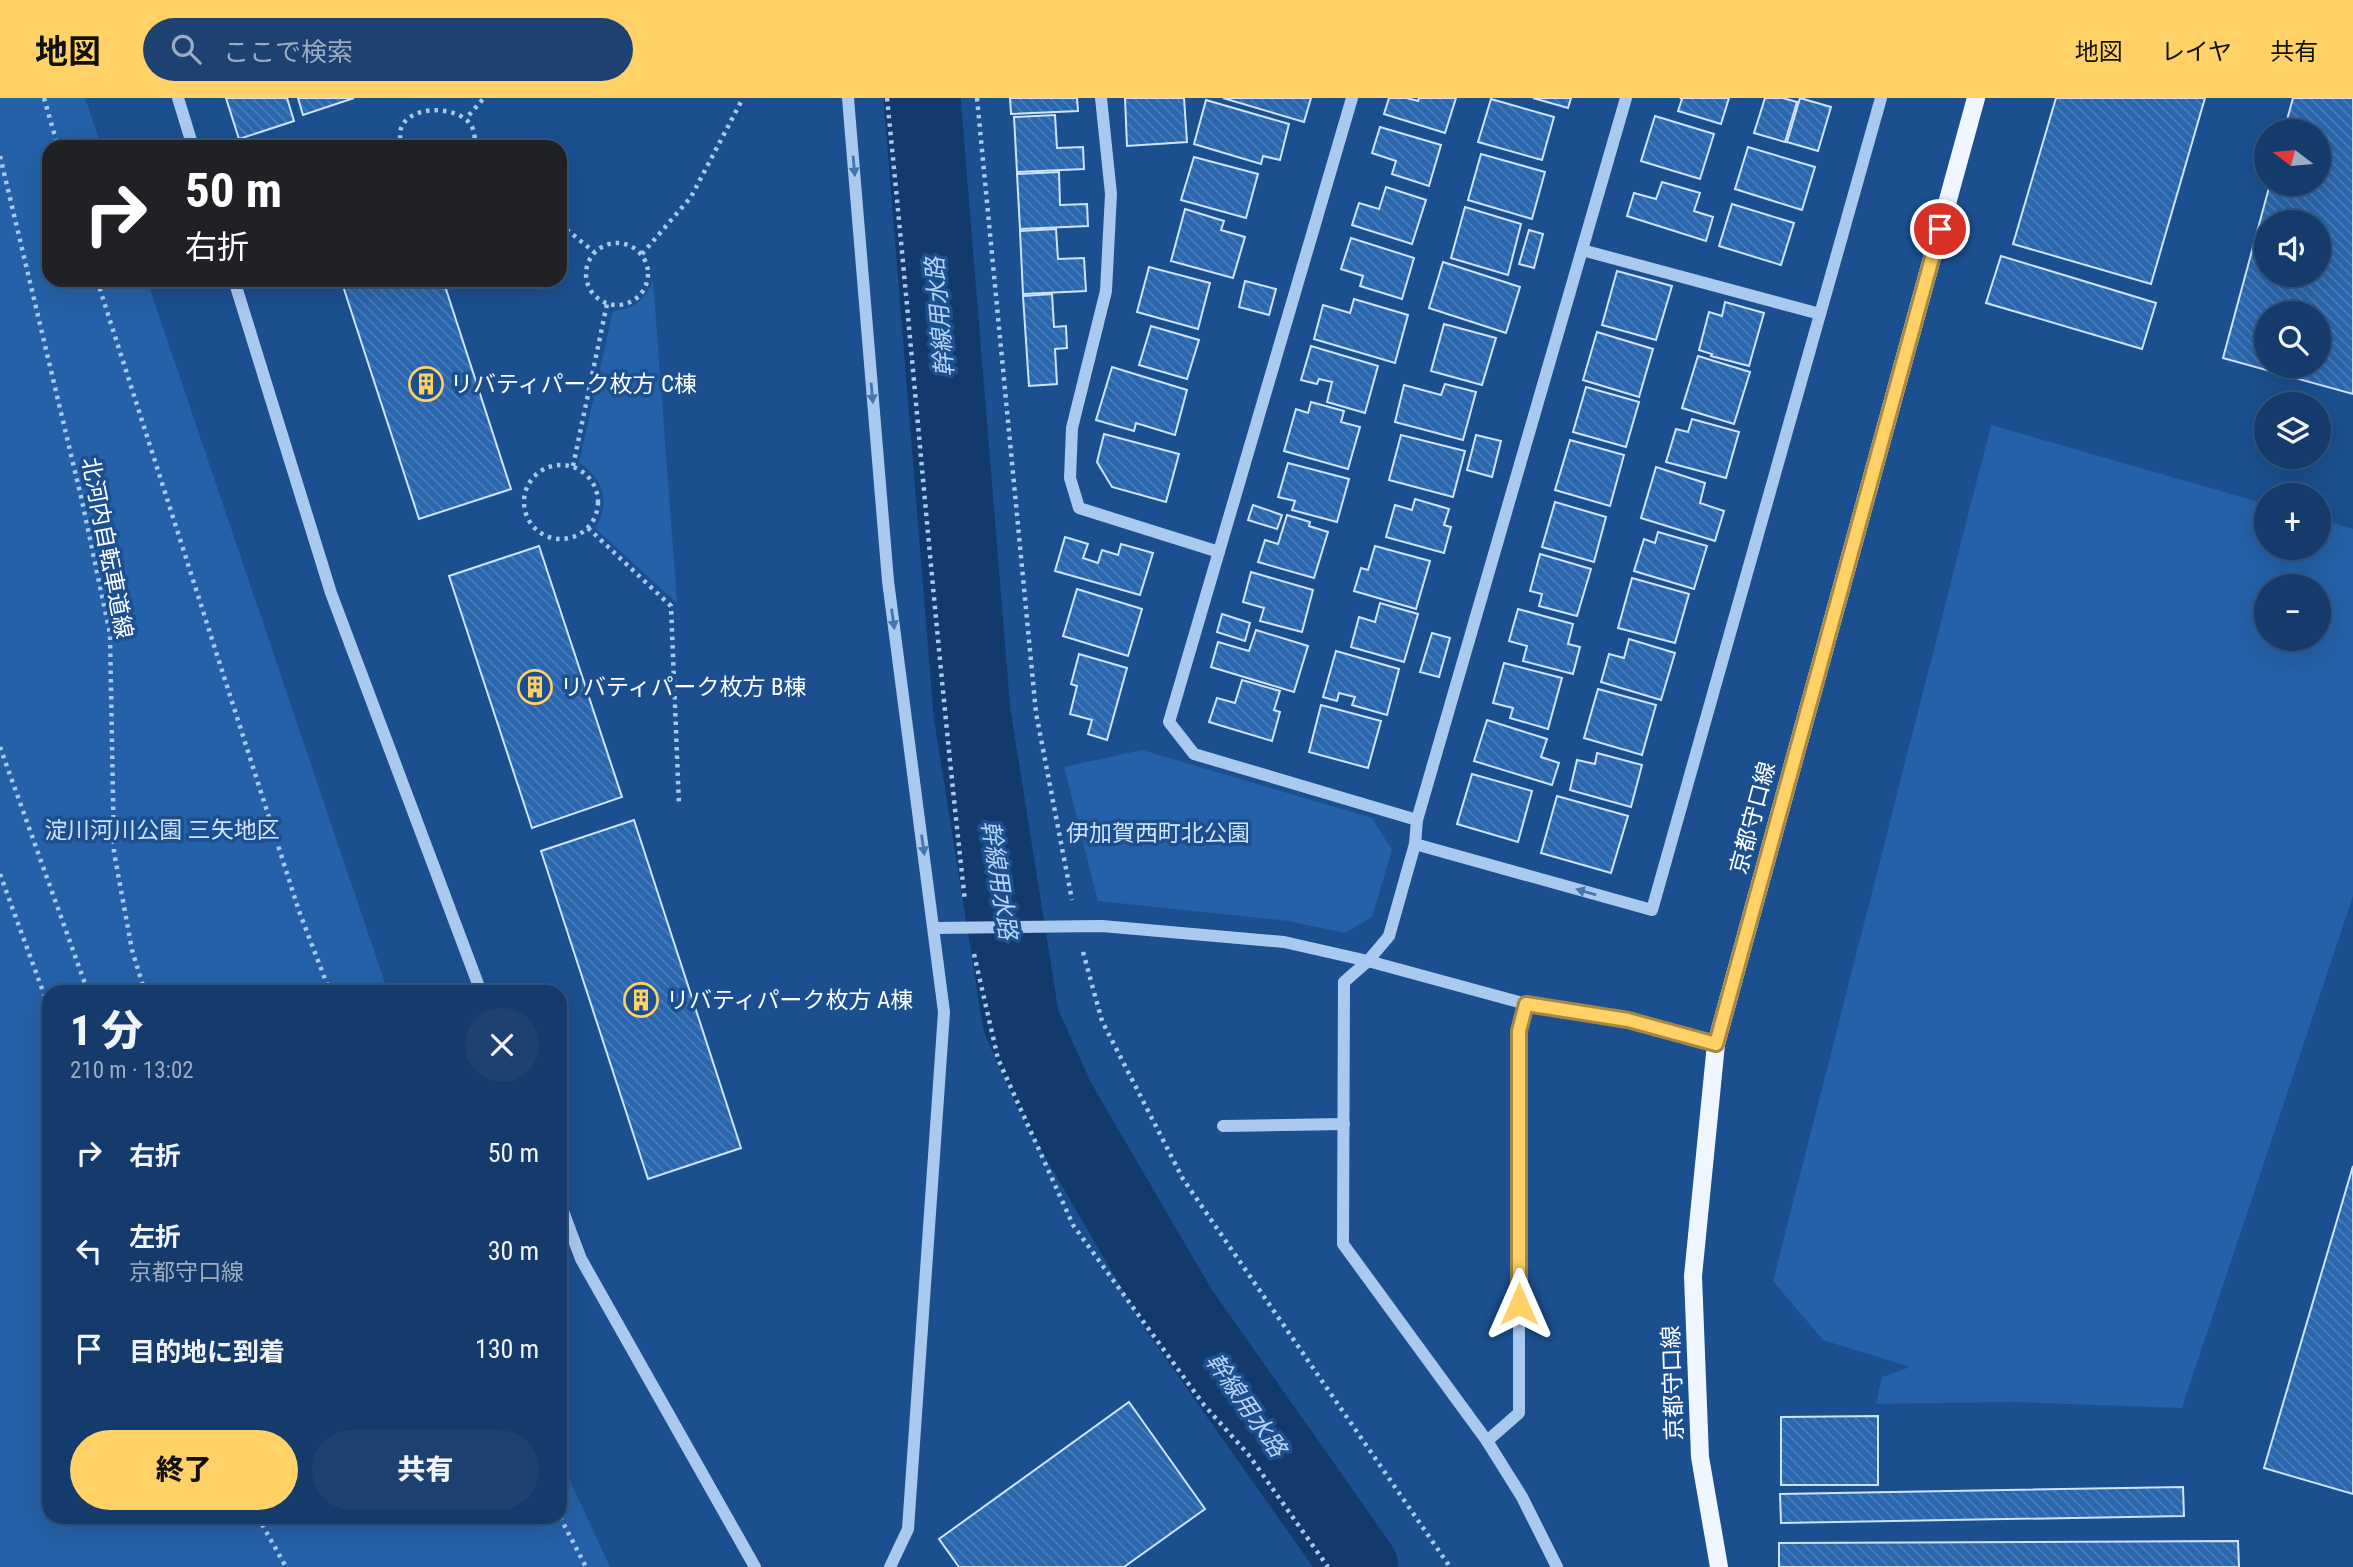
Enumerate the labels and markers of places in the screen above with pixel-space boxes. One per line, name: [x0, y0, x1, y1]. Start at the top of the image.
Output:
pin: [1910, 199, 1970, 259]
building icon: リバティパーク枚方 C棟: [407, 365, 445, 403]
place label: リバティパーク枚方 C棟: [450, 371, 697, 398]
building icon: リバティパーク枚方 B棟: [516, 668, 554, 706]
place label: リバティパーク枚方 B棟: [560, 674, 806, 701]
building icon: リバティパーク枚方 A棟: [622, 981, 660, 1019]
place label: リバティパーク枚方 A棟: [666, 987, 913, 1014]

